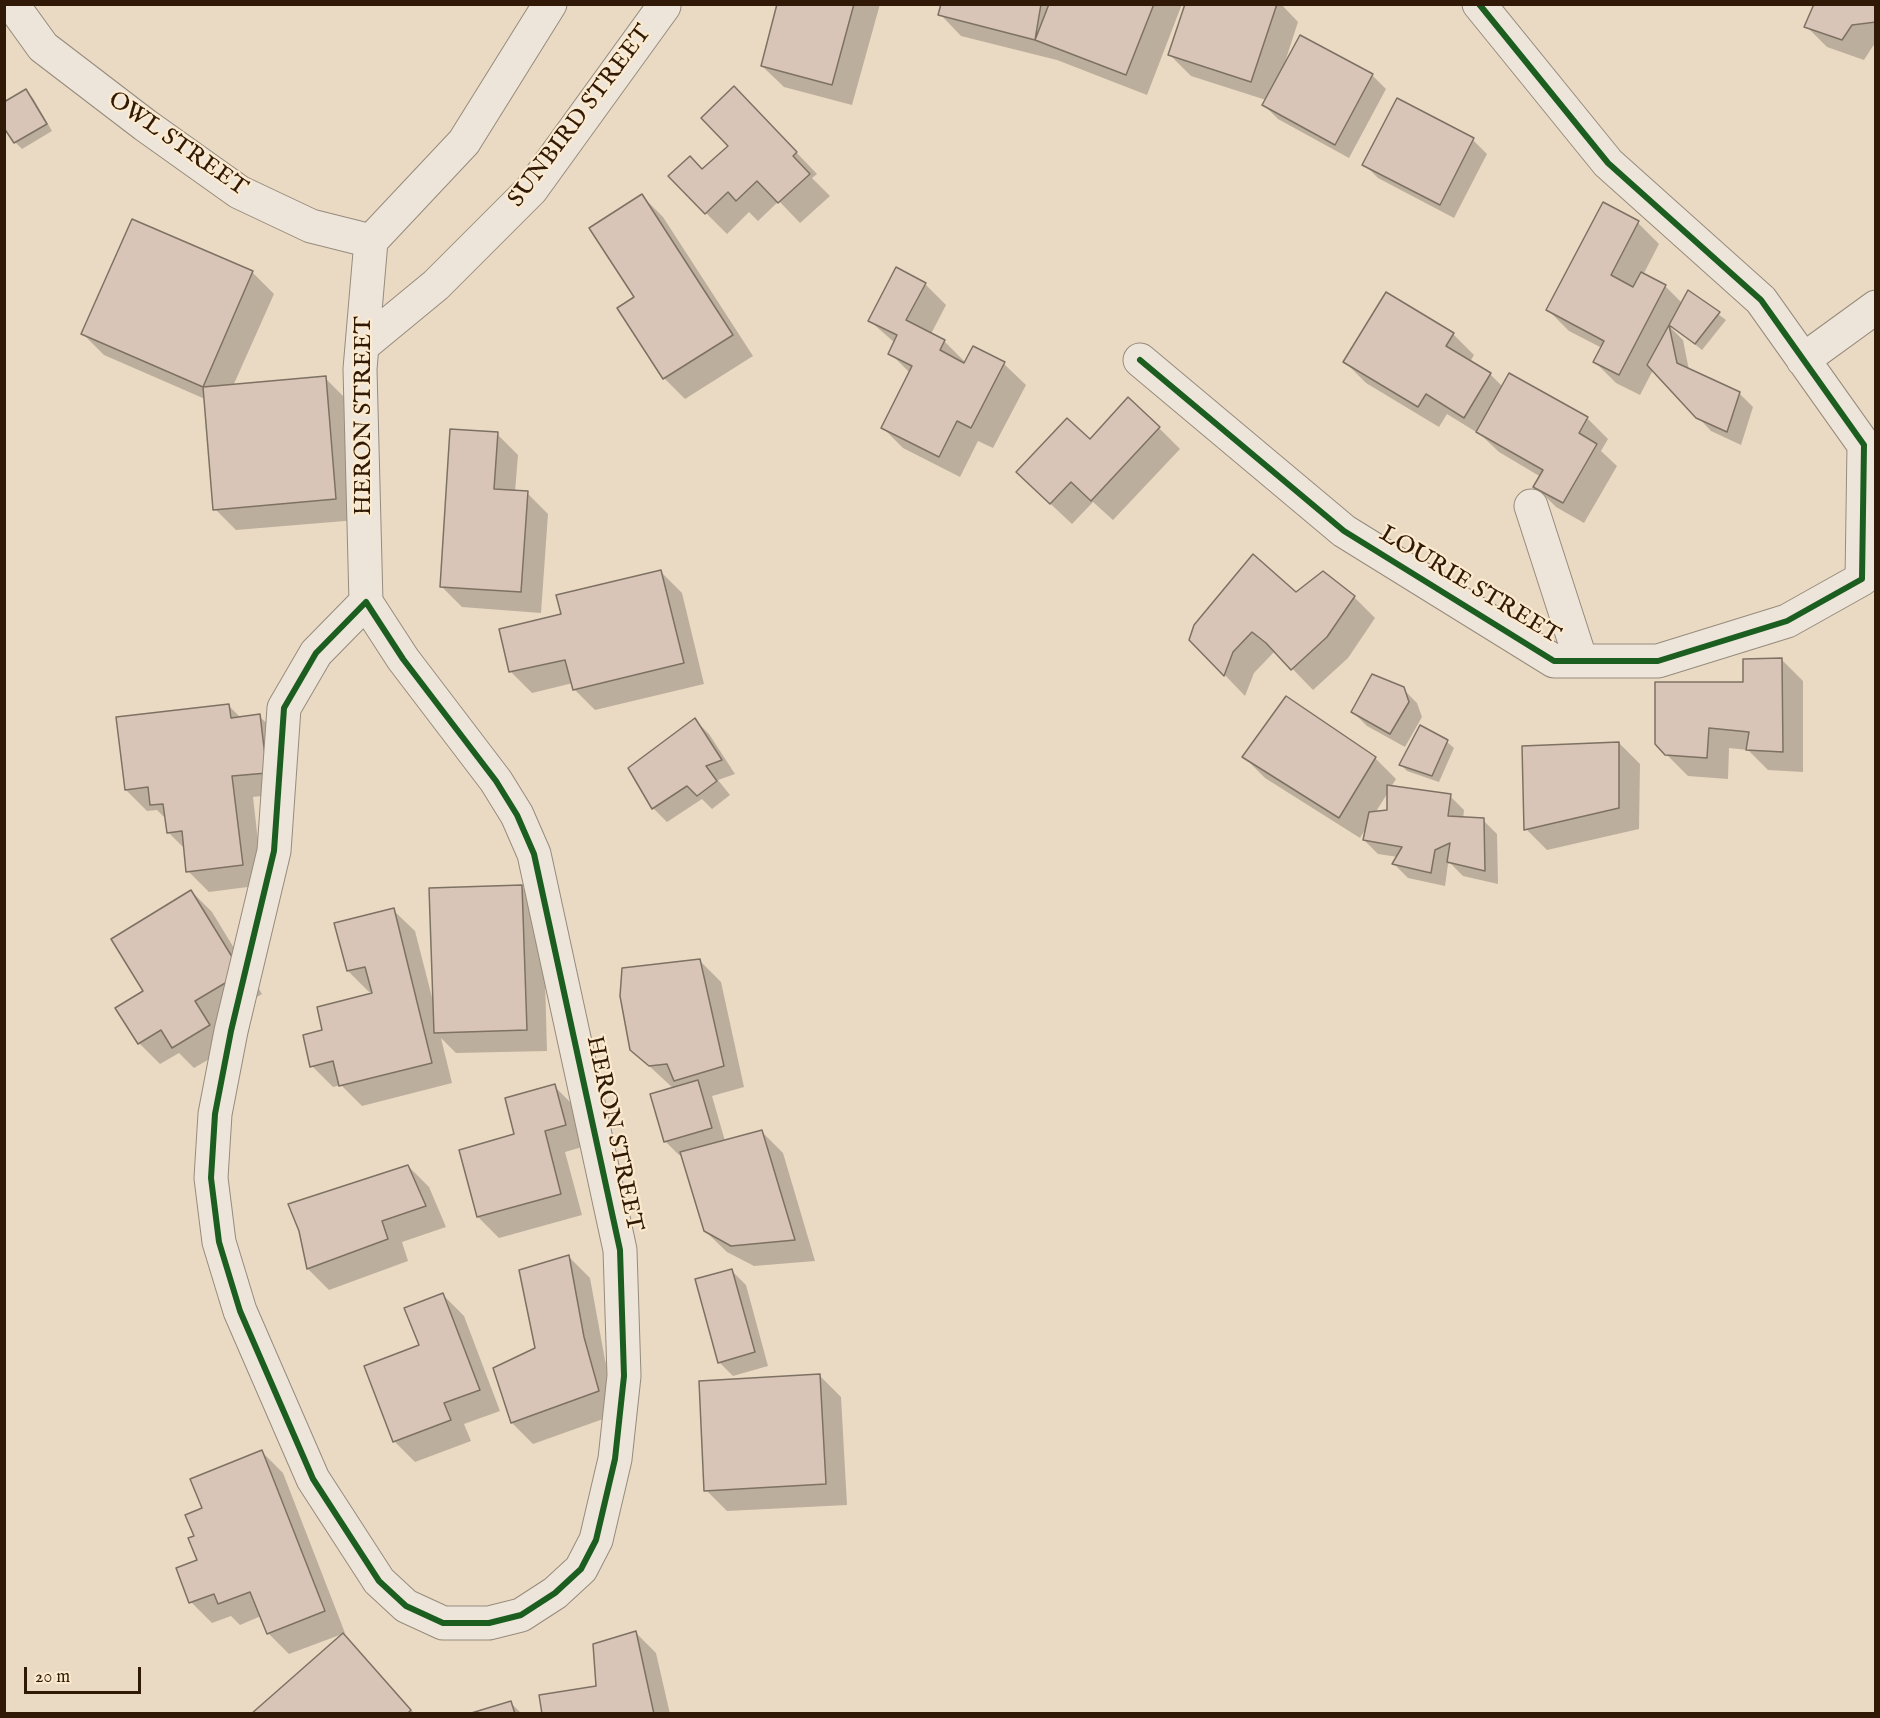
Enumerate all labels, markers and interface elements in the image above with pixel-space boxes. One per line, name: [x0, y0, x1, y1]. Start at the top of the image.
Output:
street label: SUNBIRD STREET: [503, 20, 659, 214]
street label: OWL STREET: [102, 86, 252, 204]
street label: HERON STREET: [351, 316, 379, 516]
street label: LOURIE STREET: [1373, 521, 1565, 651]
street label: HERON STREET: [578, 1034, 648, 1234]
scale bar: [27, 1655, 144, 1693]
text: 20 m: [35, 1666, 70, 1689]

